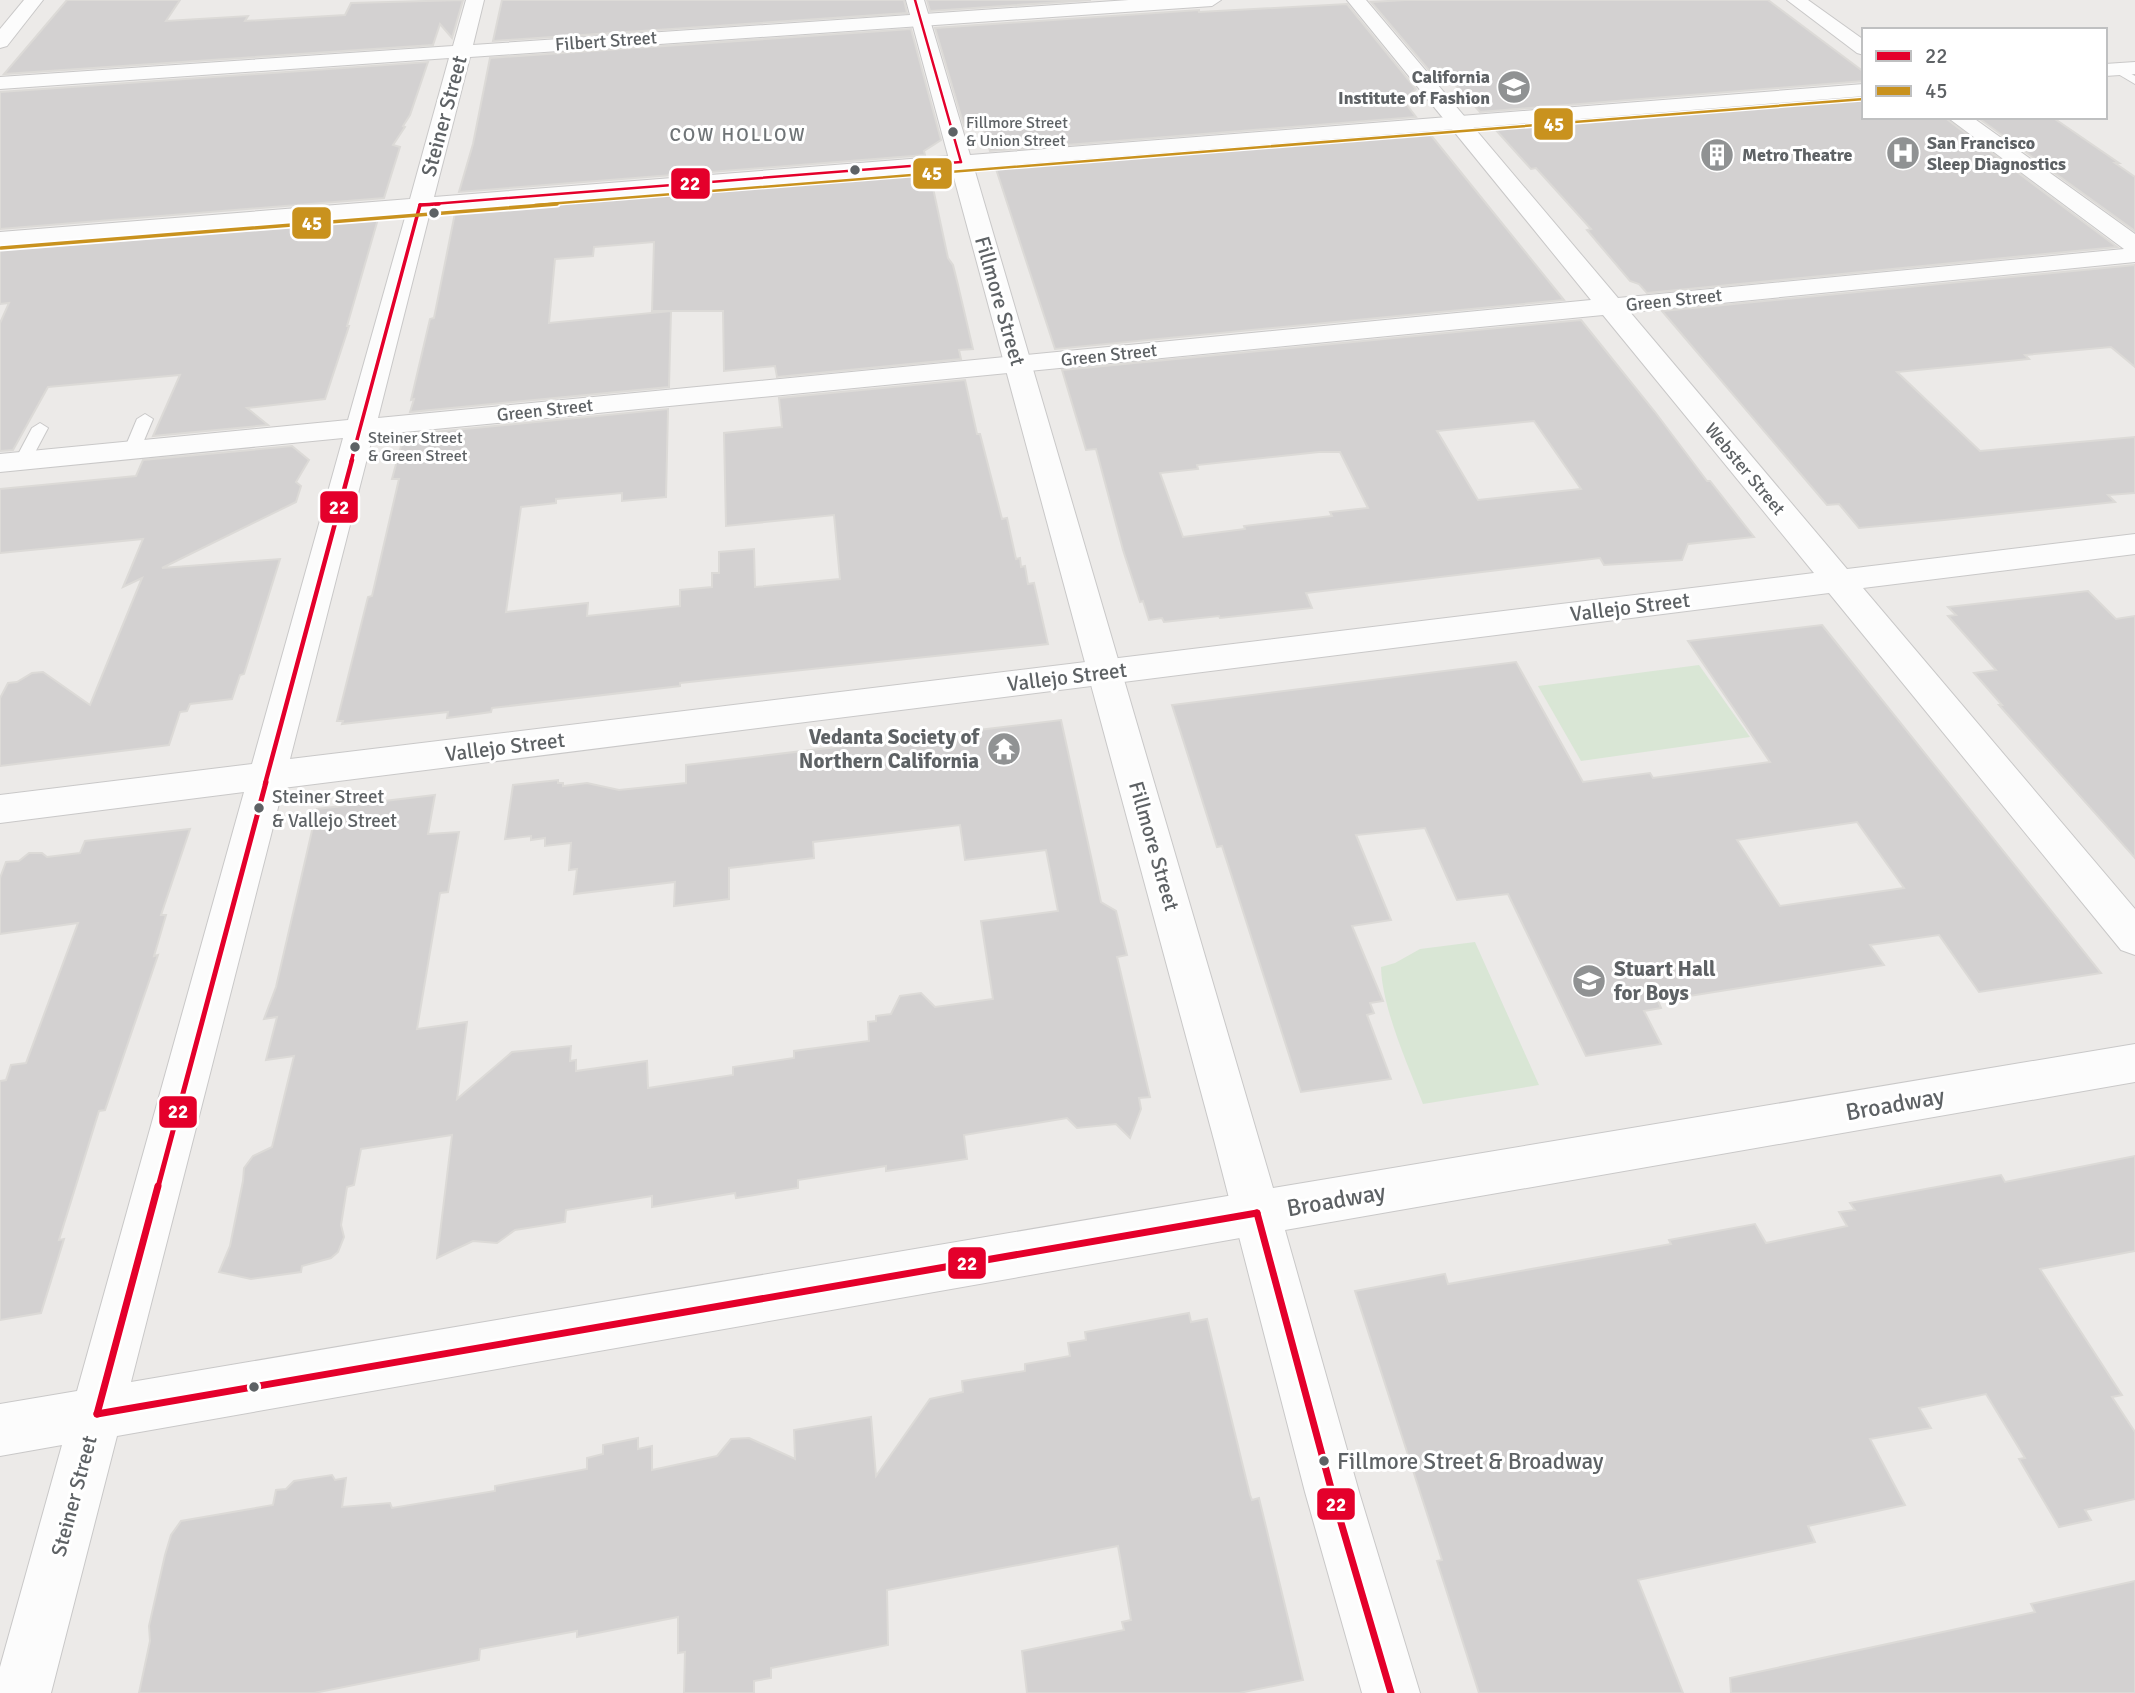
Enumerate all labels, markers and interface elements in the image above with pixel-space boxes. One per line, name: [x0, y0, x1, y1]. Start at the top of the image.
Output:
street label: Filbert Street: [554, 26, 658, 56]
legend: [1862, 28, 2107, 119]
text: 22: [1925, 43, 1948, 69]
street label: Steiner Street: [415, 53, 473, 179]
place label: California Institute of Fashion: [1338, 66, 1490, 109]
school or university icon: California Institute of Fashion: [1495, 68, 1533, 106]
text: 45: [1925, 78, 1948, 104]
line badge: 45: [1533, 107, 1574, 141]
place label: Fillmore Street & Union Street: [966, 113, 1068, 151]
text: 45: [1544, 113, 1564, 137]
district label: COW HOLLOW: [669, 123, 807, 147]
marker: Fillmore Street & Union Street: [946, 125, 960, 139]
place label: San Francisco Sleep Diagnostics: [1927, 132, 2066, 175]
hospital icon: San Francisco Sleep Diagnostics: [1884, 134, 1922, 172]
building icon: Metro Theatre: [1698, 136, 1736, 174]
place label: Metro Theatre: [1742, 144, 1853, 166]
line badge: 45: [912, 157, 953, 190]
text: 45: [922, 162, 942, 186]
unlabelled marker: [848, 163, 862, 177]
line badge: 22: [670, 167, 711, 200]
text: 22: [680, 172, 700, 196]
line badge: 45: [291, 206, 332, 240]
unlabelled marker: [427, 206, 441, 220]
text: 45: [302, 212, 322, 236]
street label: Fillmore Street: [969, 233, 1031, 369]
street label: Green Street: [1625, 284, 1723, 316]
street label: Green Street: [1060, 339, 1158, 371]
street label: Green Street: [496, 394, 594, 426]
street label: Webster Street: [1700, 418, 1790, 520]
place label: Steiner Street & Green Street: [368, 428, 468, 466]
marker: Steiner Street & Green Street: [348, 440, 362, 454]
line badge: 22: [319, 490, 359, 524]
text: 22: [329, 496, 349, 520]
street label: Vallejo Street: [1569, 587, 1691, 627]
street label: Vallejo Street: [1006, 657, 1128, 697]
place label: Vedanta Society of Northern California: [799, 724, 980, 774]
street label: Vallejo Street: [444, 727, 566, 767]
temple icon: Vedanta Society of Northern California: [985, 730, 1023, 768]
street label: Fillmore Street: [1123, 778, 1185, 914]
place label: Steiner Street & Vallejo Street: [272, 785, 397, 833]
marker: Steiner Street & Vallejo Street: [252, 801, 266, 815]
place label: Stuart Hall for Boys: [1613, 956, 1716, 1006]
school or university icon: Stuart Hall for Boys: [1570, 962, 1608, 1000]
street label: Broadway: [1843, 1081, 1947, 1127]
line badge: 22: [158, 1095, 198, 1129]
text: 22: [168, 1100, 188, 1124]
street label: Broadway: [1284, 1177, 1388, 1223]
line badge: 22: [947, 1246, 987, 1280]
text: 22: [957, 1252, 977, 1276]
unlabelled marker: [247, 1380, 261, 1394]
street label: Steiner Street: [45, 1433, 103, 1559]
place label: Fillmore Street & Broadway: [1337, 1447, 1604, 1476]
marker: Fillmore Street & Broadway: [1317, 1454, 1331, 1468]
line badge: 22: [1316, 1487, 1356, 1521]
text: 22: [1326, 1493, 1346, 1517]

